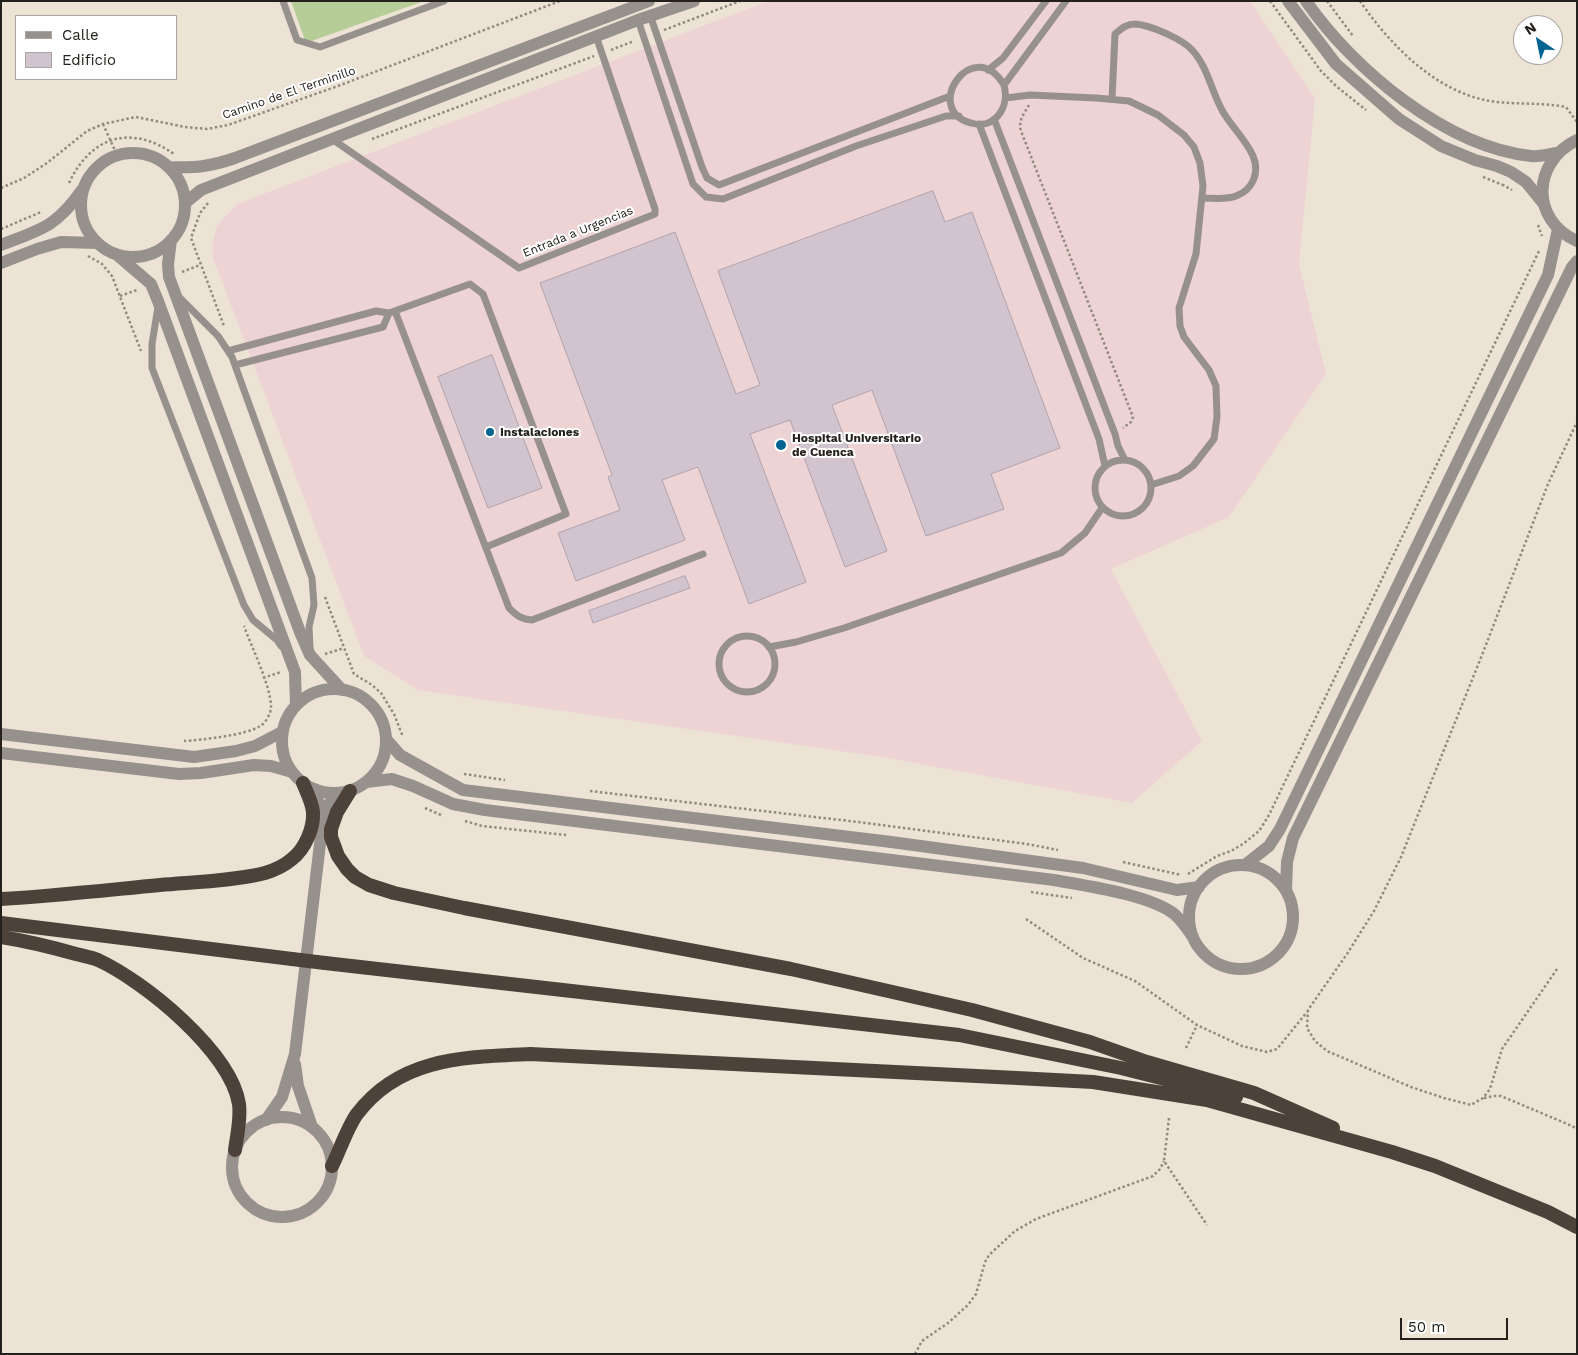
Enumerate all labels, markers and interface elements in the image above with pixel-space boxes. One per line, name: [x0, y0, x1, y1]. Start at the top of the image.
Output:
legend: [15, 15, 178, 80]
north arrow: [1513, 15, 1563, 65]
text: N: [1521, 19, 1539, 38]
text: Calle: [62, 26, 99, 44]
text: Edificio: [62, 51, 116, 69]
street label: Camino de El Terminillo: [221, 63, 357, 123]
street label: Entrada a Urgencias: [521, 203, 635, 261]
place label: Instalaciones: [500, 425, 579, 439]
marker: Instalaciones: [484, 426, 496, 438]
place label: Hospital Universitario de Cuenca: [792, 431, 921, 459]
marker: Hospital Universitario de Cuenca: [774, 438, 788, 452]
scale bar: [1403, 1308, 1510, 1340]
text: 50 m: [1408, 1318, 1445, 1336]

